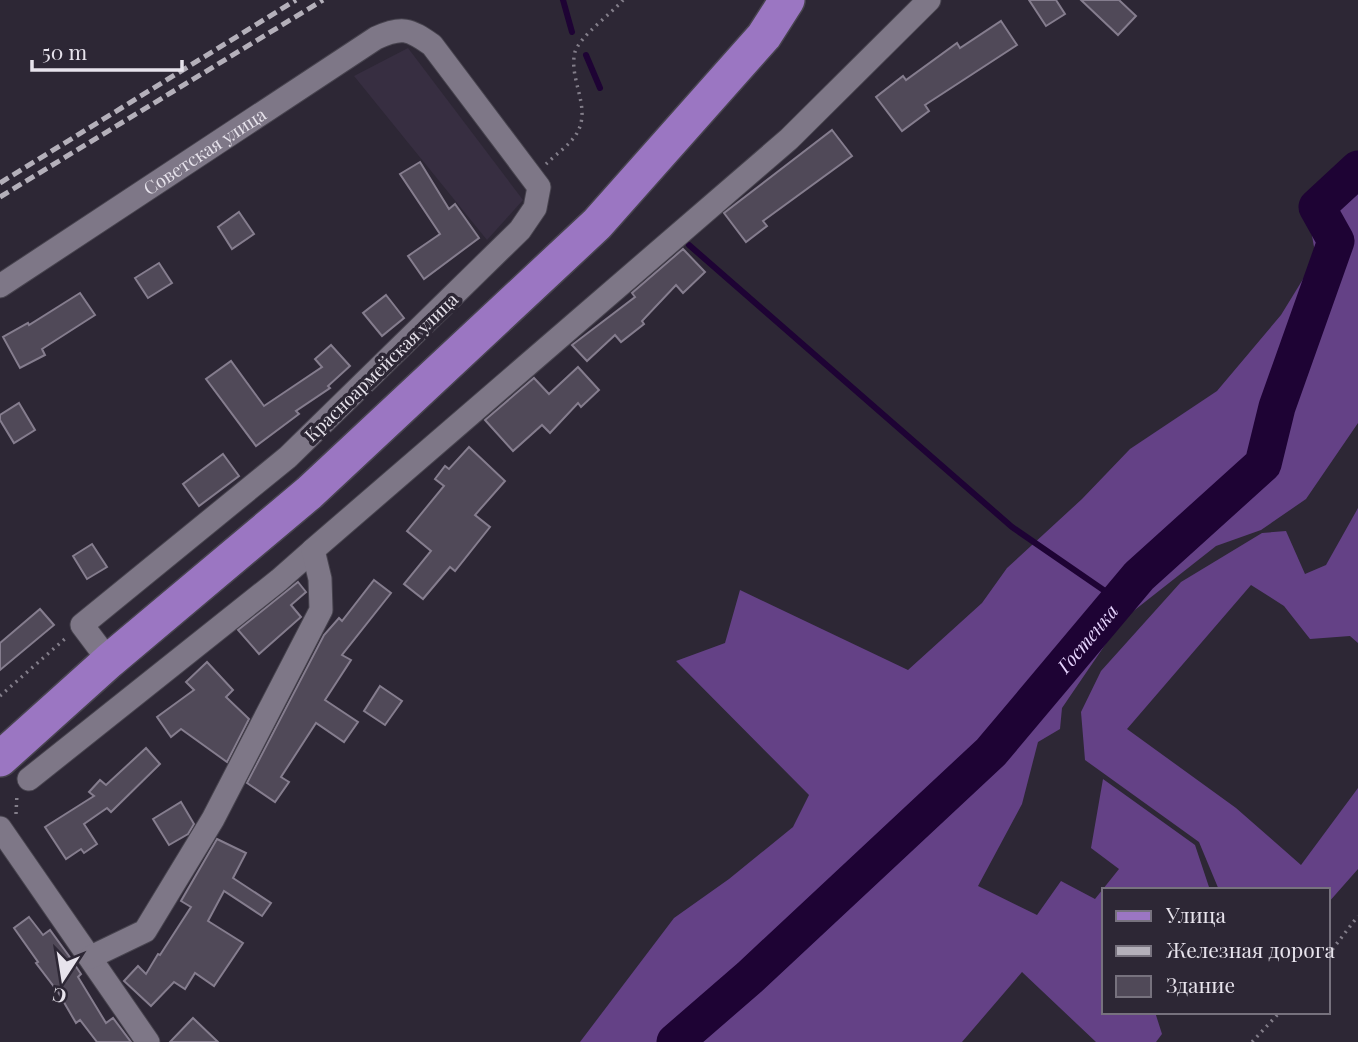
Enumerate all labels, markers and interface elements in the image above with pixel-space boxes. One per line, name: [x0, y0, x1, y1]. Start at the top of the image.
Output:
scale bar: [32, 28, 182, 72]
text: 50 m: [42, 37, 88, 65]
street label: Советская улица: [139, 102, 270, 200]
street label: Красноармейская улица: [299, 287, 463, 447]
water label: Гостенка: [1050, 598, 1123, 679]
legend: [1102, 888, 1330, 1014]
text: Улица: [1165, 900, 1227, 928]
text: Железная дорога: [1166, 935, 1335, 963]
north arrow: [28, 944, 98, 1014]
text: Здание: [1166, 970, 1235, 998]
text: С: [50, 982, 69, 1011]

